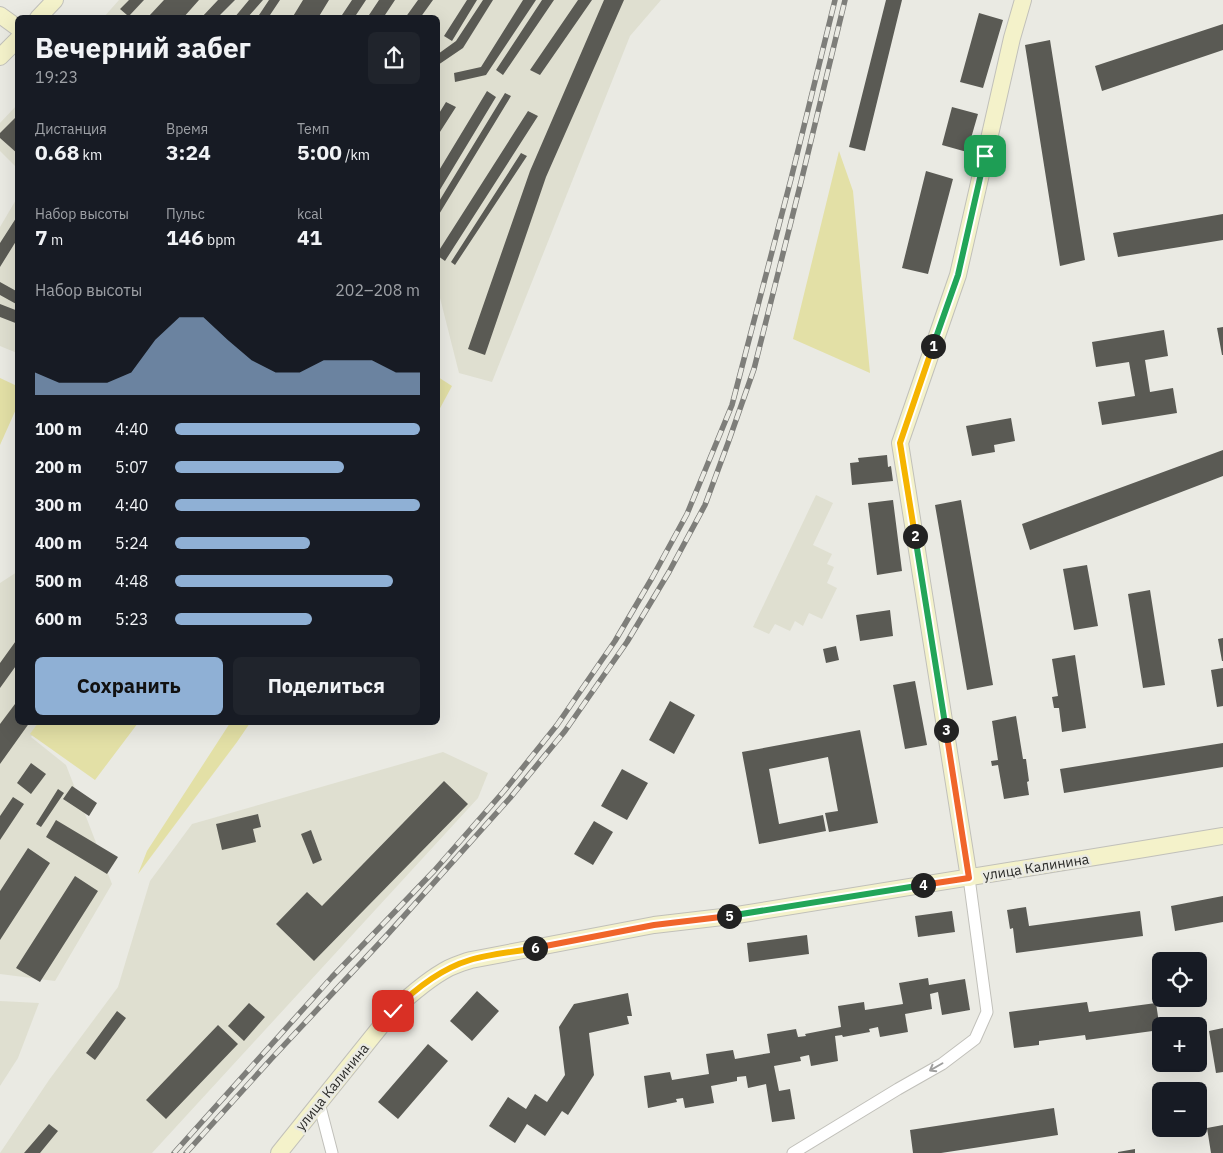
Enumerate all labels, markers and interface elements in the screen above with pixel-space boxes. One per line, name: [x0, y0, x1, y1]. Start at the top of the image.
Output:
text: Вечерний забег: [35, 29, 251, 66]
button: share: [368, 32, 420, 84]
text: 19:23: [35, 67, 78, 87]
text: Дистанция: [35, 120, 107, 138]
text: Время: [166, 120, 208, 138]
text: Темп: [297, 120, 330, 138]
pin: [964, 135, 1006, 177]
text: 0.68: [35, 138, 79, 166]
text: 3:24: [166, 138, 211, 166]
text: 5:00: [297, 138, 342, 166]
icon: arrive: [971, 142, 999, 170]
text: km: [79, 146, 102, 164]
text: /km: [342, 146, 370, 164]
text: Набор высоты: [35, 205, 129, 223]
text: Пульс: [166, 205, 205, 223]
text: kcal: [297, 205, 322, 223]
text: 7: [35, 223, 48, 251]
text: 146: [166, 223, 204, 251]
text: 41: [297, 223, 322, 251]
text: m: [48, 231, 63, 249]
text: bpm: [204, 231, 236, 249]
text: Набор высоты: [35, 280, 142, 300]
text: 202–208 m: [335, 280, 420, 300]
pin: 1: [920, 334, 946, 358]
text: 1: [929, 337, 938, 355]
text: 100 m: [35, 419, 82, 439]
text: 4:40: [115, 419, 148, 439]
text: 200 m: [35, 457, 82, 477]
text: 5:07: [115, 457, 148, 477]
text: 300 m: [35, 495, 82, 515]
text: 4:40: [115, 495, 148, 515]
pin: 2: [902, 524, 928, 548]
text: 2: [911, 527, 920, 545]
text: 400 m: [35, 533, 82, 553]
text: 5:24: [115, 533, 148, 553]
text: 500 m: [35, 571, 82, 591]
text: 4:48: [115, 571, 148, 591]
text: 600 m: [35, 609, 82, 629]
text: 5:23: [115, 609, 148, 629]
button: Сохранить: [35, 657, 223, 715]
button: Поделиться: [233, 657, 420, 715]
pin: 3: [934, 718, 958, 742]
text: 3: [942, 721, 951, 739]
street label: улица Калинина: [982, 850, 1091, 884]
pin: 4: [910, 872, 936, 898]
text: 4: [919, 876, 928, 894]
pin: 5: [716, 904, 742, 928]
text: 5: [725, 907, 734, 925]
pin: 6: [522, 936, 548, 960]
text: 6: [531, 939, 540, 957]
map controls: [1152, 952, 1207, 1137]
button: locate: [1152, 952, 1207, 1007]
pin: [372, 990, 414, 1032]
icon: check: [379, 997, 407, 1025]
button: +: [1152, 1017, 1207, 1072]
street label: улица Калинина: [291, 1039, 373, 1134]
one-way arrow: [929, 1063, 943, 1073]
button: −: [1152, 1082, 1207, 1137]

